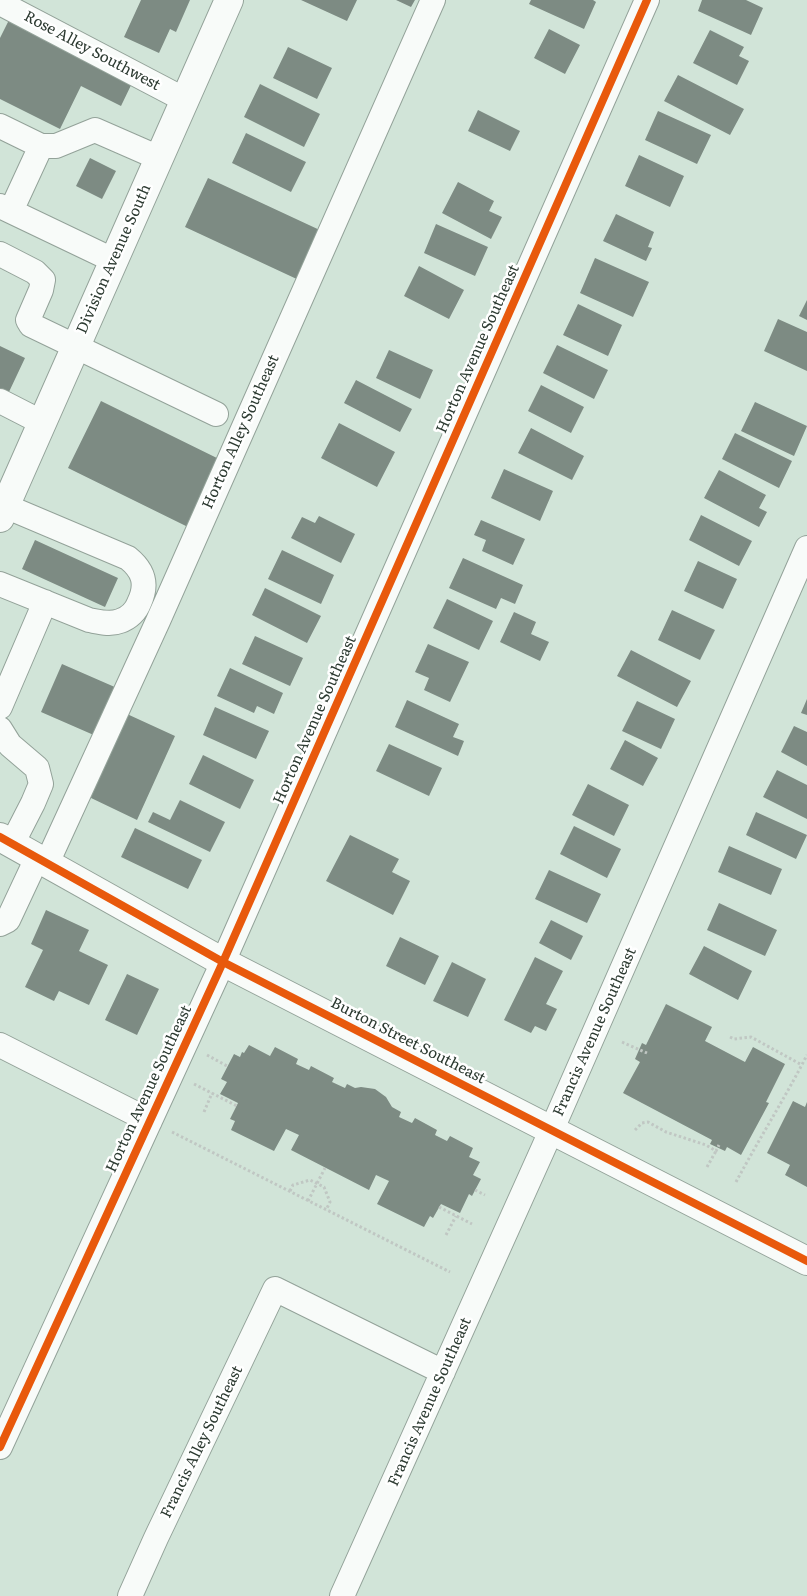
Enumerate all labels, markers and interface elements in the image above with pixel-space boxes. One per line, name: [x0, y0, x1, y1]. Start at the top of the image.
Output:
street label: Rose Alley Southwest: [21, 7, 163, 95]
street label: Division Avenue South: [73, 181, 155, 337]
street label: Horton Avenue Southeast: [433, 262, 523, 436]
street label: Horton Alley Southeast: [199, 352, 283, 512]
street label: Horton Avenue Southeast: [270, 633, 360, 807]
street label: Francis Avenue Southeast: [550, 945, 640, 1119]
street label: Burton Street Southeast: [328, 994, 488, 1088]
street label: Horton Avenue Southeast: [102, 1003, 196, 1175]
street label: Francis Avenue Southeast: [385, 1315, 475, 1489]
street label: Francis Alley Southeast: [157, 1363, 247, 1521]

